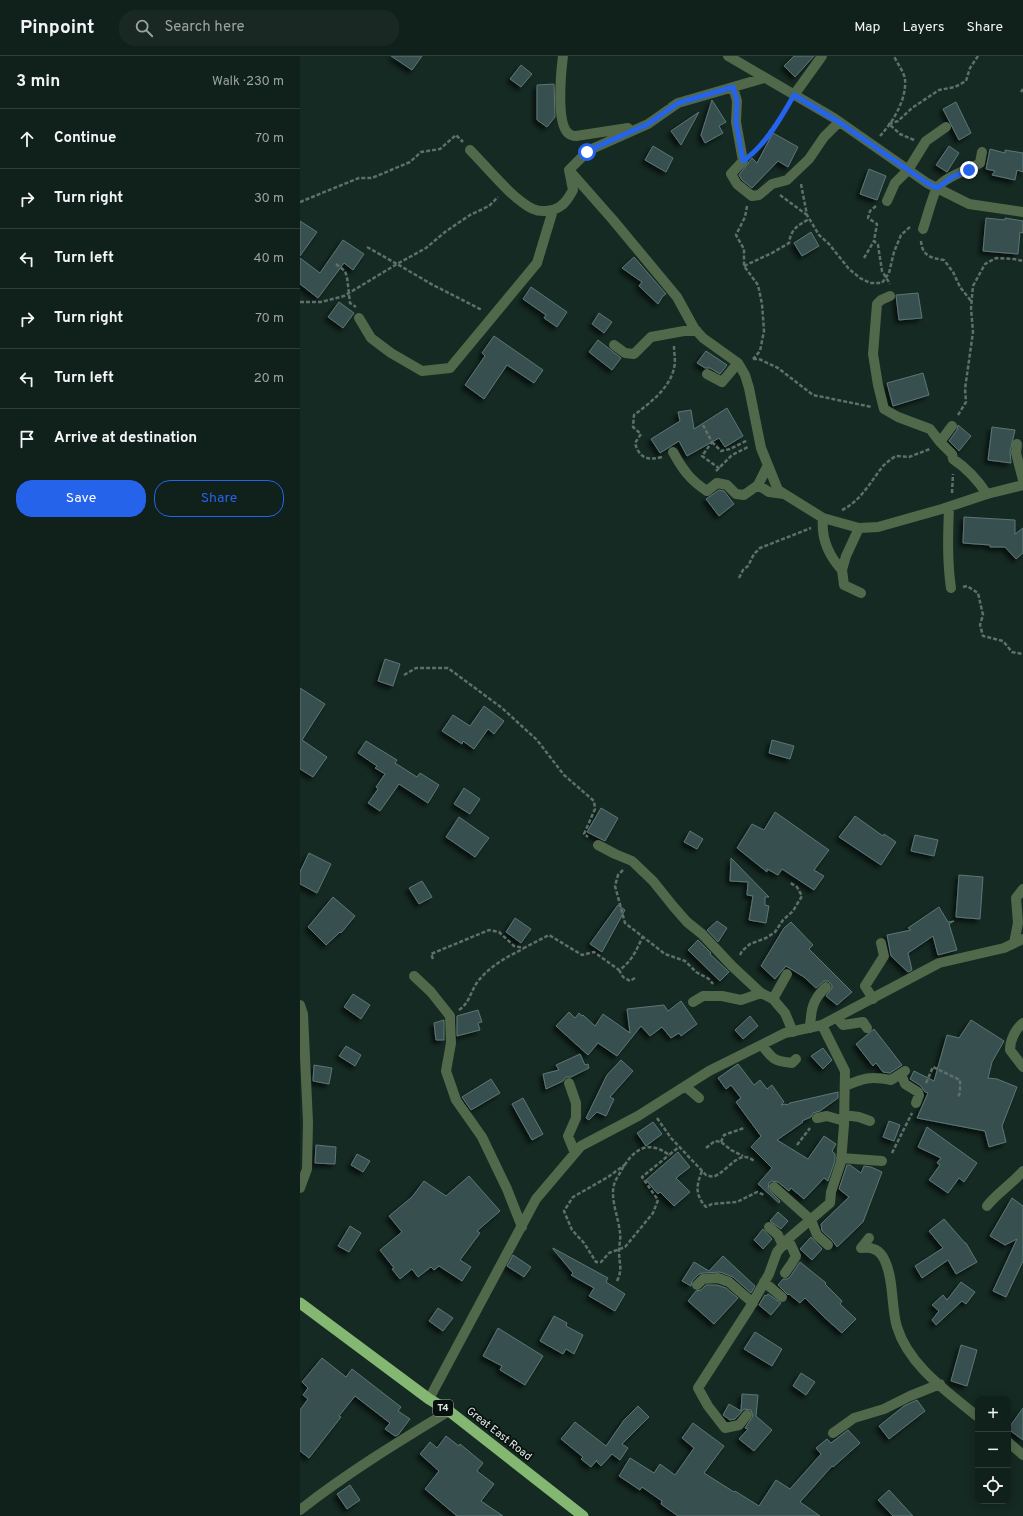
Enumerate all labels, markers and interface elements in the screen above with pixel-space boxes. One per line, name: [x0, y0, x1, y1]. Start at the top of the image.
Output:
search box: [119, 10, 399, 46]
text: Pinpoint: [20, 16, 95, 40]
icon: search: [133, 17, 155, 39]
text: Search here: [165, 18, 245, 37]
text: Map: [854, 19, 880, 36]
text: Layers: [902, 19, 944, 36]
text: Share: [966, 19, 1003, 36]
text: 3 min: [16, 71, 60, 93]
text: Walk · 230 m: [212, 74, 284, 90]
icon: ahead: [16, 128, 38, 150]
text: Continue: [54, 129, 116, 148]
text: 70 m: [255, 131, 284, 147]
route start: [578, 143, 596, 161]
route end: [960, 161, 978, 179]
icon: right: [16, 188, 38, 210]
text: Turn right: [54, 189, 123, 208]
text: 30 m: [254, 191, 284, 207]
icon: left: [16, 248, 38, 270]
text: Turn left: [54, 249, 114, 268]
text: 40 m: [254, 251, 284, 267]
icon: right: [16, 308, 38, 330]
text: Turn right: [54, 309, 123, 328]
text: 70 m: [255, 311, 284, 327]
icon: left: [16, 368, 38, 390]
text: Turn left: [54, 369, 114, 388]
text: 20 m: [254, 371, 284, 387]
icon: arrive: [16, 428, 38, 450]
text: Arrive at destination: [54, 429, 197, 448]
button: Save: [16, 480, 146, 517]
button: Share: [154, 480, 284, 517]
map controls: [975, 1396, 1011, 1504]
button: +: [975, 1396, 1011, 1432]
road number: T4: [433, 1400, 453, 1416]
street label: Great East Road: [463, 1404, 535, 1464]
button: −: [975, 1432, 1011, 1468]
button: locate: [975, 1468, 1011, 1504]

